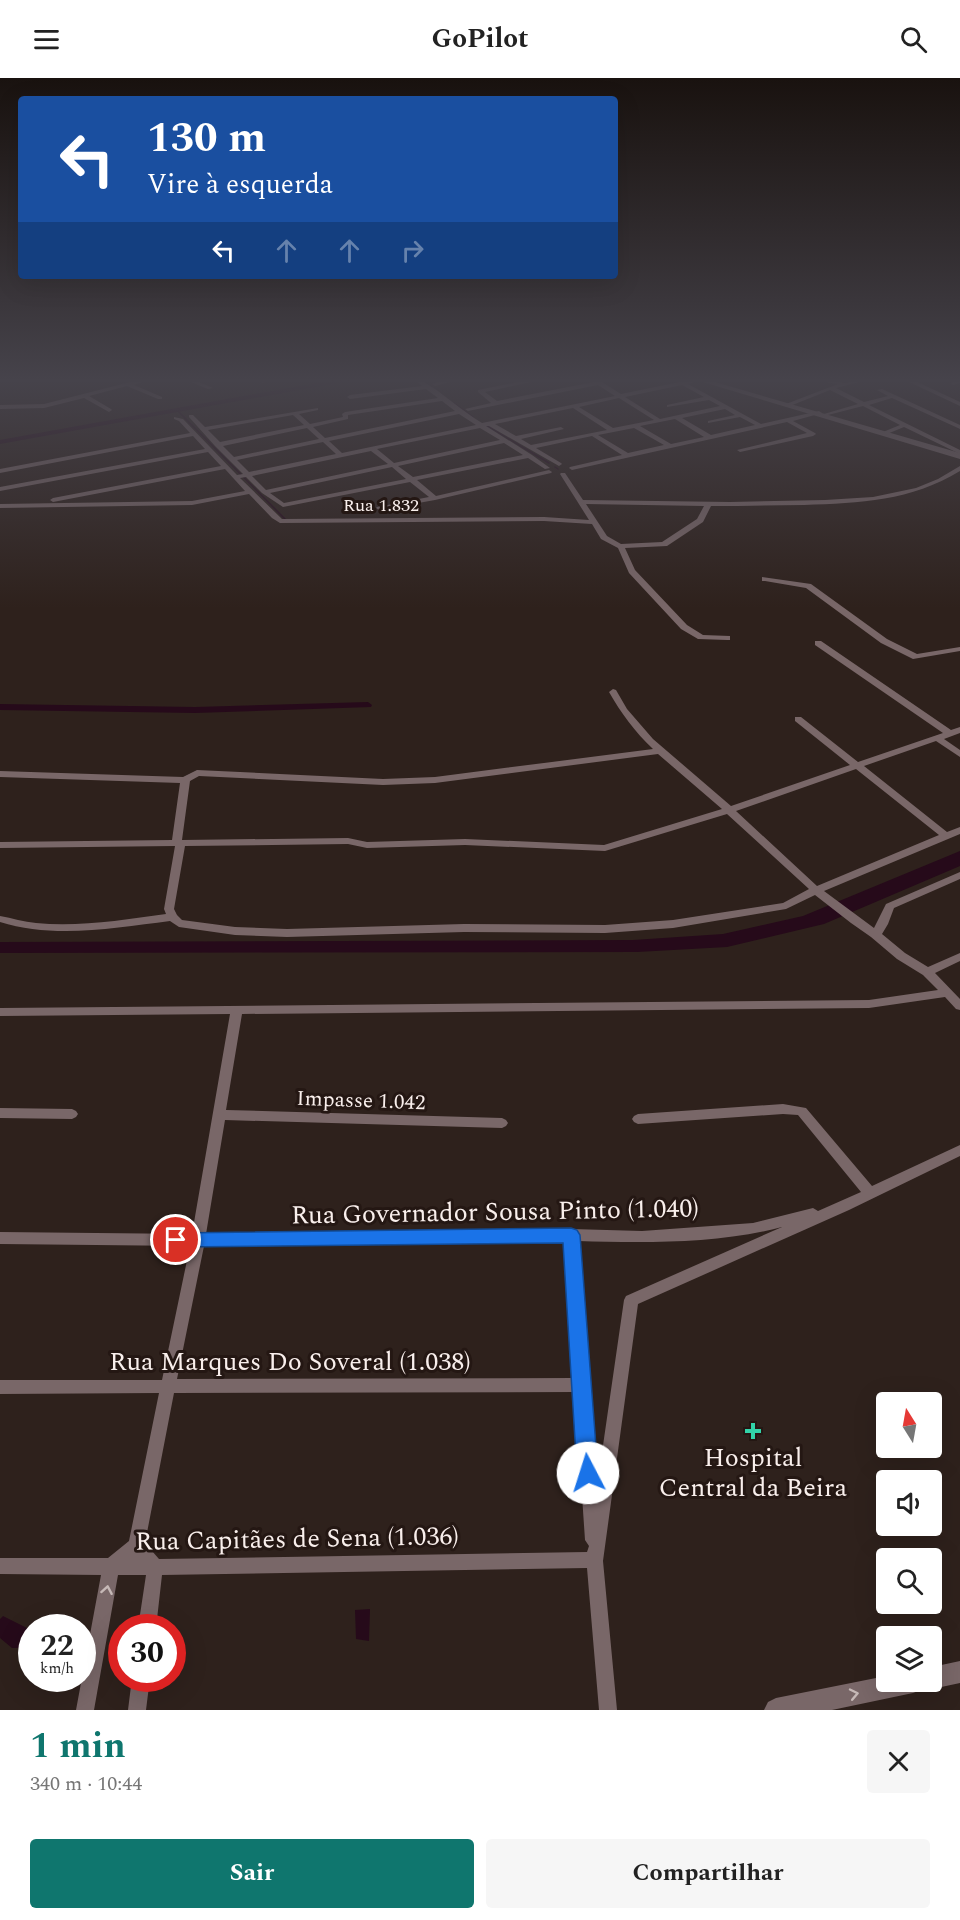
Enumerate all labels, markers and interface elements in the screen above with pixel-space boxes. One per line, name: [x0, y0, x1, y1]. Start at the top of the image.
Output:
text: GoPilot: [432, 18, 528, 60]
icon: menu: [30, 23, 63, 56]
icon: search: [897, 23, 930, 56]
text: 130 m: [147, 107, 266, 170]
icon: left: [48, 120, 126, 198]
text: Vire à esquerda: [147, 164, 333, 206]
icon: left: [207, 234, 240, 267]
icon: ahead: [270, 234, 303, 267]
icon: ahead: [333, 234, 366, 267]
icon: right: [396, 234, 429, 267]
street label: Rua 1.832: [343, 492, 419, 519]
street label: Impasse 1.042: [296, 1083, 426, 1119]
street label: Rua Governador Sousa Pinto (1.040): [291, 1188, 699, 1236]
pin: [150, 1214, 201, 1265]
icon: arrive: [159, 1223, 192, 1256]
street label: Rua Marques Do Soveral (1.038): [109, 1342, 471, 1382]
north arrow: [876, 1392, 942, 1458]
map controls: [876, 1392, 942, 1692]
marker: Hospital Central da Beira: [744, 1422, 762, 1440]
place label: Hospital Central da Beira: [659, 1438, 848, 1508]
position arrow: [556, 1441, 620, 1505]
button: sound: [876, 1470, 942, 1536]
street label: Rua Capitães de Sena (1.036): [135, 1516, 459, 1562]
button: search: [876, 1548, 942, 1614]
one-way arrow: [100, 1586, 112, 1595]
speed limit sign: 30: [108, 1614, 186, 1692]
text: 22: [40, 1623, 74, 1669]
button: layers: [876, 1626, 942, 1692]
text: km/h: [40, 1657, 74, 1680]
one-way arrow: [849, 1688, 859, 1701]
text: 1 min: [30, 1719, 126, 1774]
button: close: [867, 1730, 930, 1793]
text: 340 m · 10:44: [30, 1769, 142, 1799]
button: Sair: [30, 1839, 474, 1908]
button: Compartilhar: [486, 1839, 930, 1908]

